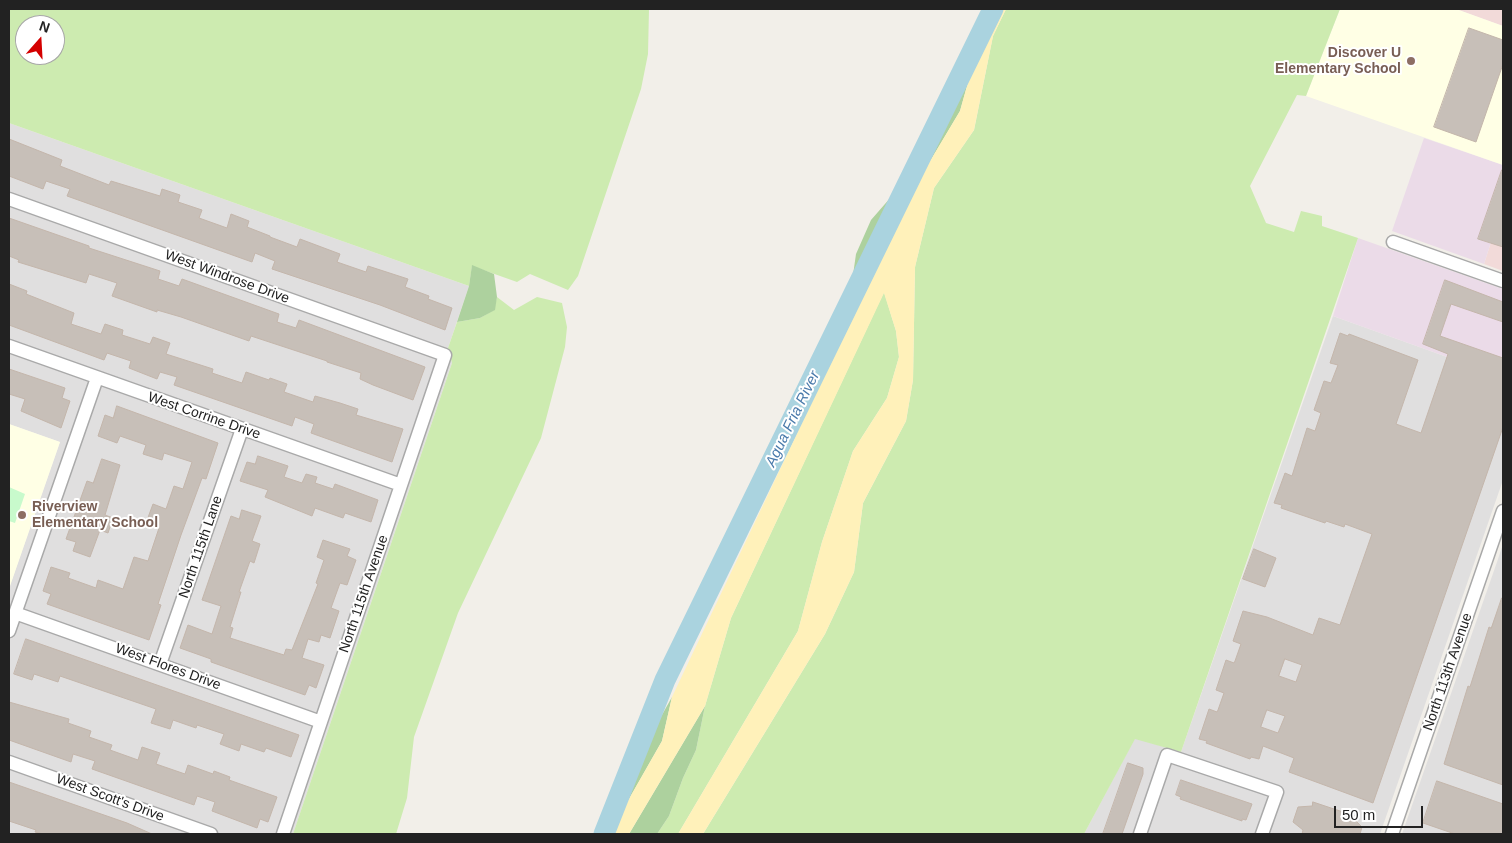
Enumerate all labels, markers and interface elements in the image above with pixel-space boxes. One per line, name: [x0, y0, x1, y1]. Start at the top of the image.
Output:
north arrow: [15, 15, 65, 65]
text: N: [37, 18, 52, 36]
place label: Discover U Elementary School: [1275, 45, 1401, 78]
marker: Discover U Elementary School: [1405, 55, 1417, 67]
street label: West Windrose Drive: [162, 247, 292, 307]
water label: Agua Fria River: [762, 368, 824, 470]
street label: West Corrine Drive: [145, 389, 263, 443]
street label: North 115th Lane: [176, 494, 226, 600]
place label: Riverview Elementary School: [32, 499, 158, 532]
marker: Riverview Elementary School: [16, 509, 28, 521]
street label: North 115th Avenue: [336, 533, 392, 655]
street label: North 113th Avenue: [1420, 611, 1476, 733]
street label: West Flores Drive: [113, 640, 223, 694]
street label: West Scott's Drive: [54, 771, 166, 825]
scale bar: [1337, 796, 1426, 828]
text: 50 m: [1342, 806, 1375, 823]

